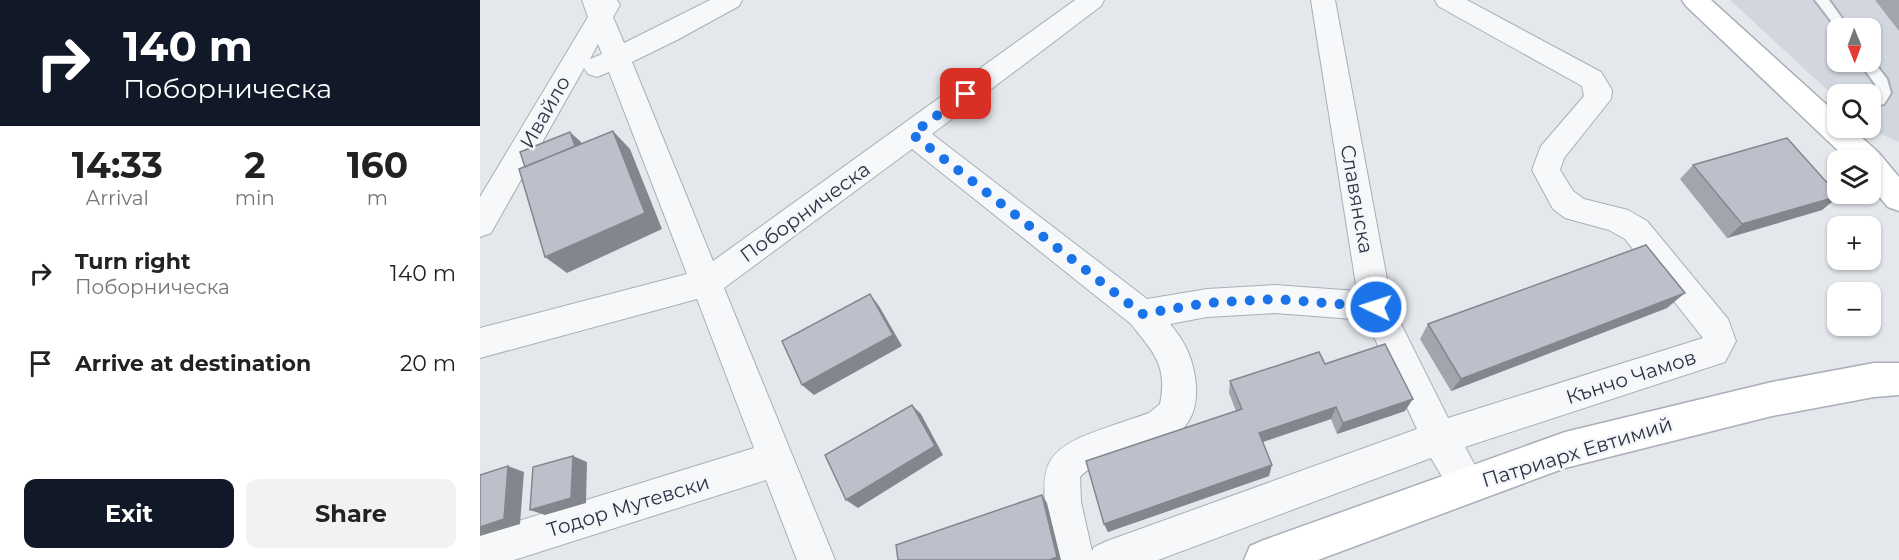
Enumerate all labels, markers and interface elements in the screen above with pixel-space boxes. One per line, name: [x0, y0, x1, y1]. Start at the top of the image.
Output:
north arrow: [1827, 18, 1881, 72]
map controls: [1827, 18, 1881, 336]
text: 140 m: [123, 20, 253, 72]
icon: right: [24, 24, 102, 102]
pin: [940, 68, 991, 119]
text: Поборническа: [123, 72, 332, 105]
street label: Ивайло: [515, 72, 575, 152]
icon: arrive: [949, 77, 982, 110]
button: search: [1827, 84, 1881, 138]
text: 14:33: [72, 143, 163, 187]
text: 2: [244, 143, 265, 187]
text: 160: [347, 143, 408, 187]
street label: Славянска: [1336, 143, 1378, 255]
button: layers: [1827, 150, 1881, 204]
street label: Поборническа: [735, 157, 875, 267]
text: Arrival: [86, 186, 149, 210]
text: min: [235, 186, 275, 210]
text: m: [367, 186, 388, 210]
button: +: [1827, 216, 1881, 270]
text: Turn right: [75, 248, 190, 275]
icon: right: [24, 257, 57, 290]
text: 140 m: [390, 260, 456, 287]
text: Поборническа: [75, 275, 230, 299]
position arrow: [1344, 275, 1408, 339]
button: −: [1827, 282, 1881, 336]
street label: Кънчо Чамов: [1563, 345, 1699, 409]
icon: arrive: [24, 347, 57, 380]
text: Arrive at destination: [75, 350, 311, 377]
text: 20 m: [400, 350, 456, 377]
street label: Патриарх Евтимий: [1479, 412, 1675, 492]
street label: Тодор Мутевски: [544, 470, 712, 542]
button: Exit: [24, 479, 234, 548]
button: Share: [246, 479, 456, 548]

